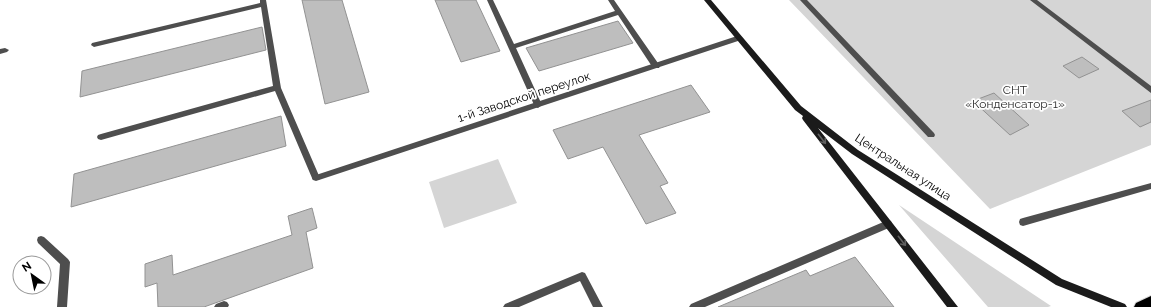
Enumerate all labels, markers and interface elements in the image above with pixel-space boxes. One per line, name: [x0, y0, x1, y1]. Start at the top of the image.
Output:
street label: 1-й Заводской переулок: [456, 69, 592, 125]
park label: СНТ «Конденсатор-1»: [965, 83, 1065, 111]
street label: Центральная улица: [852, 131, 954, 203]
one-way arrow: [817, 133, 826, 144]
one-way arrow: [897, 236, 906, 247]
north arrow: [12, 255, 52, 295]
text: N: [20, 259, 34, 275]

